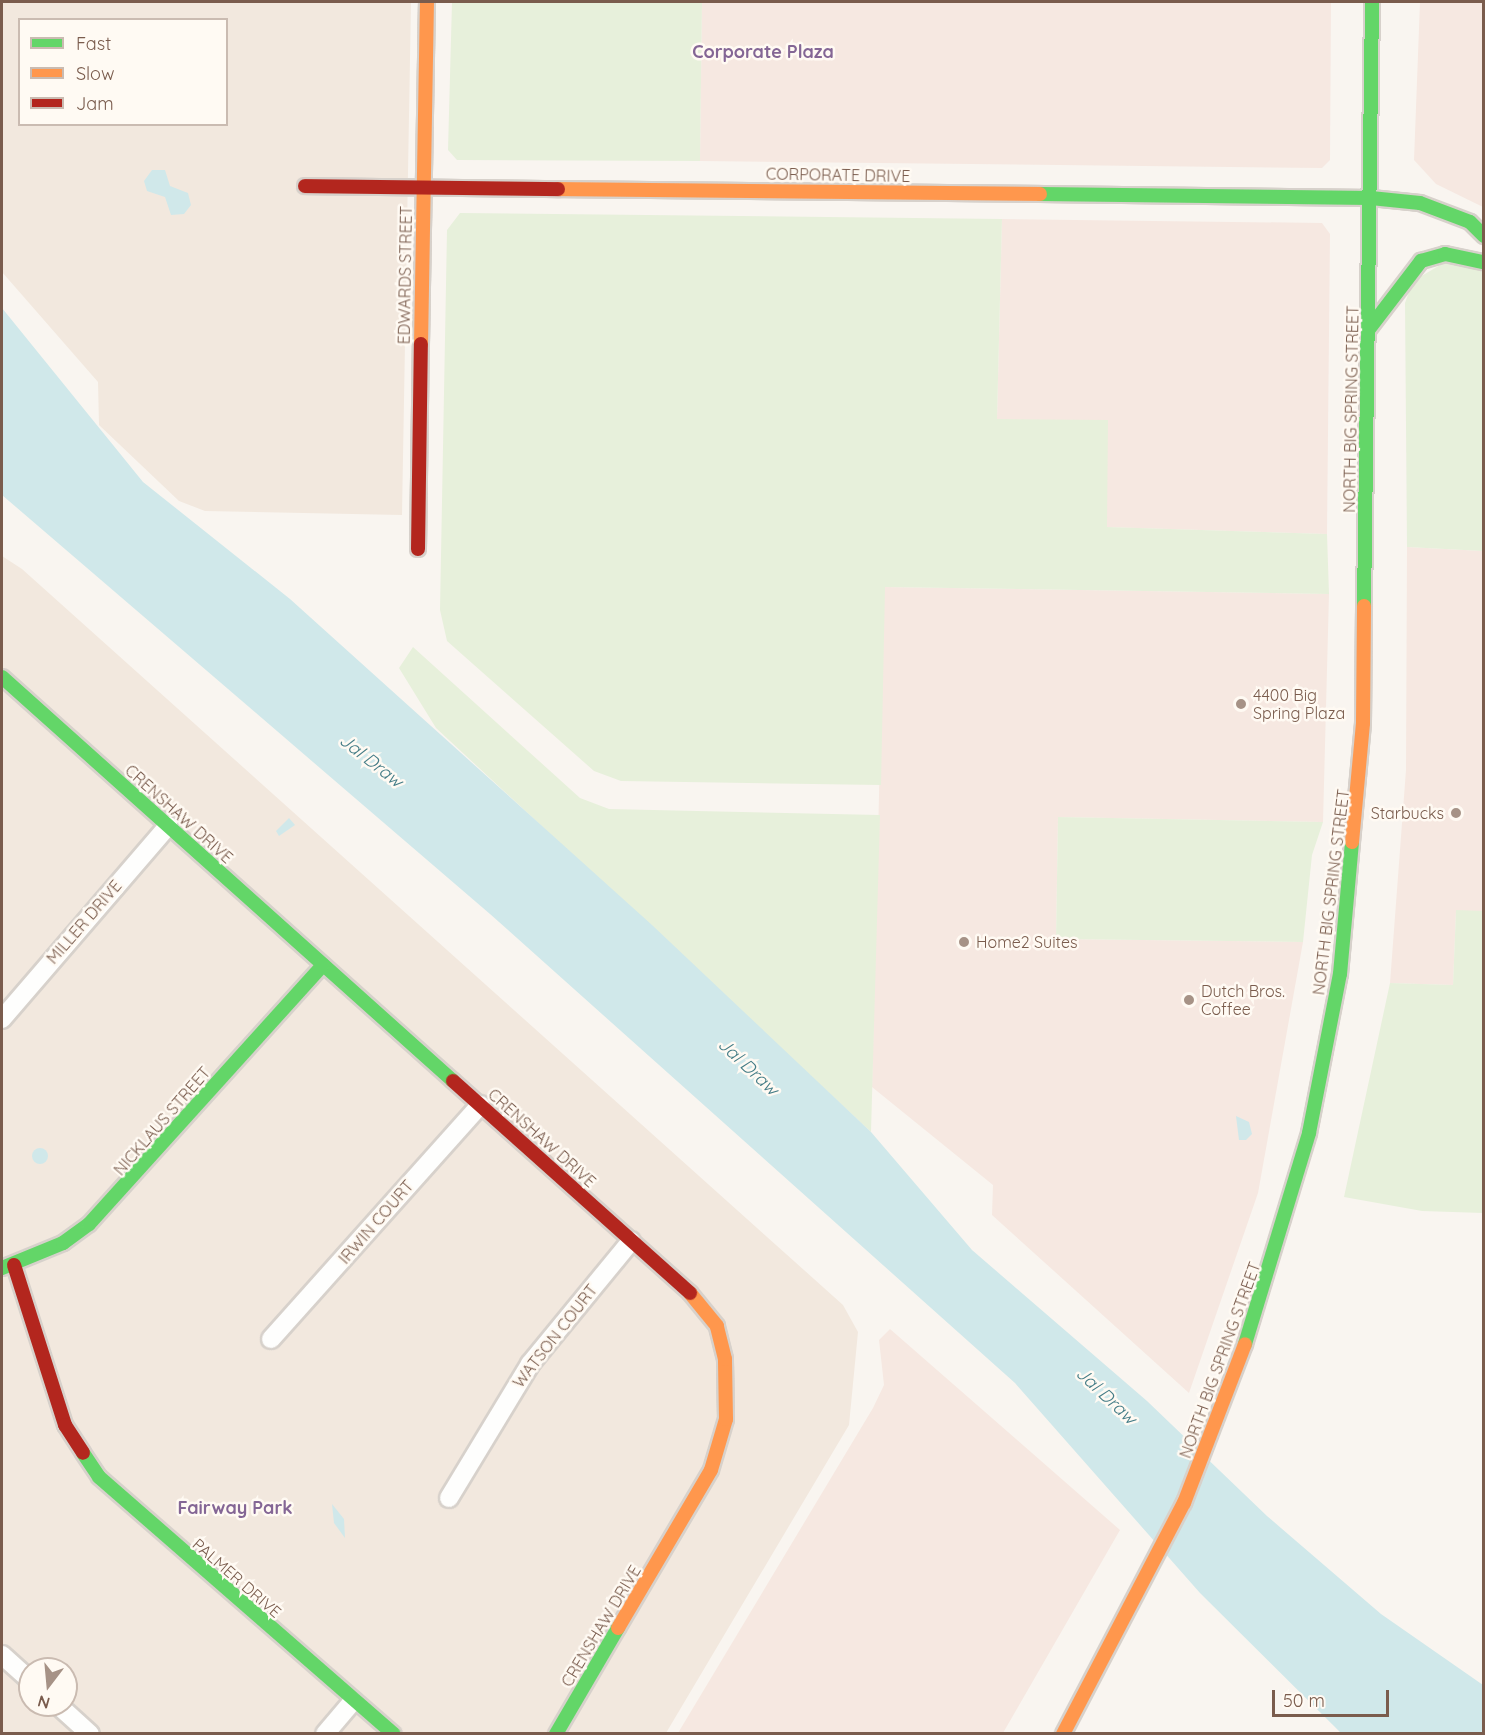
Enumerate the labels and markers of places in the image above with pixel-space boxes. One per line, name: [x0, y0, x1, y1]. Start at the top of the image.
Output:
place label: 4400 Big Spring Plaza: [1253, 685, 1345, 723]
marker: 4400 Big Spring Plaza: [1234, 697, 1248, 711]
place label: Starbucks: [1371, 803, 1444, 823]
marker: Starbucks: [1449, 806, 1463, 820]
place label: Home2 Suites: [976, 932, 1077, 952]
marker: Home2 Suites: [957, 935, 971, 949]
place label: Dutch Bros. Coffee: [1201, 981, 1285, 1019]
marker: Dutch Bros. Coffee: [1182, 993, 1196, 1007]

